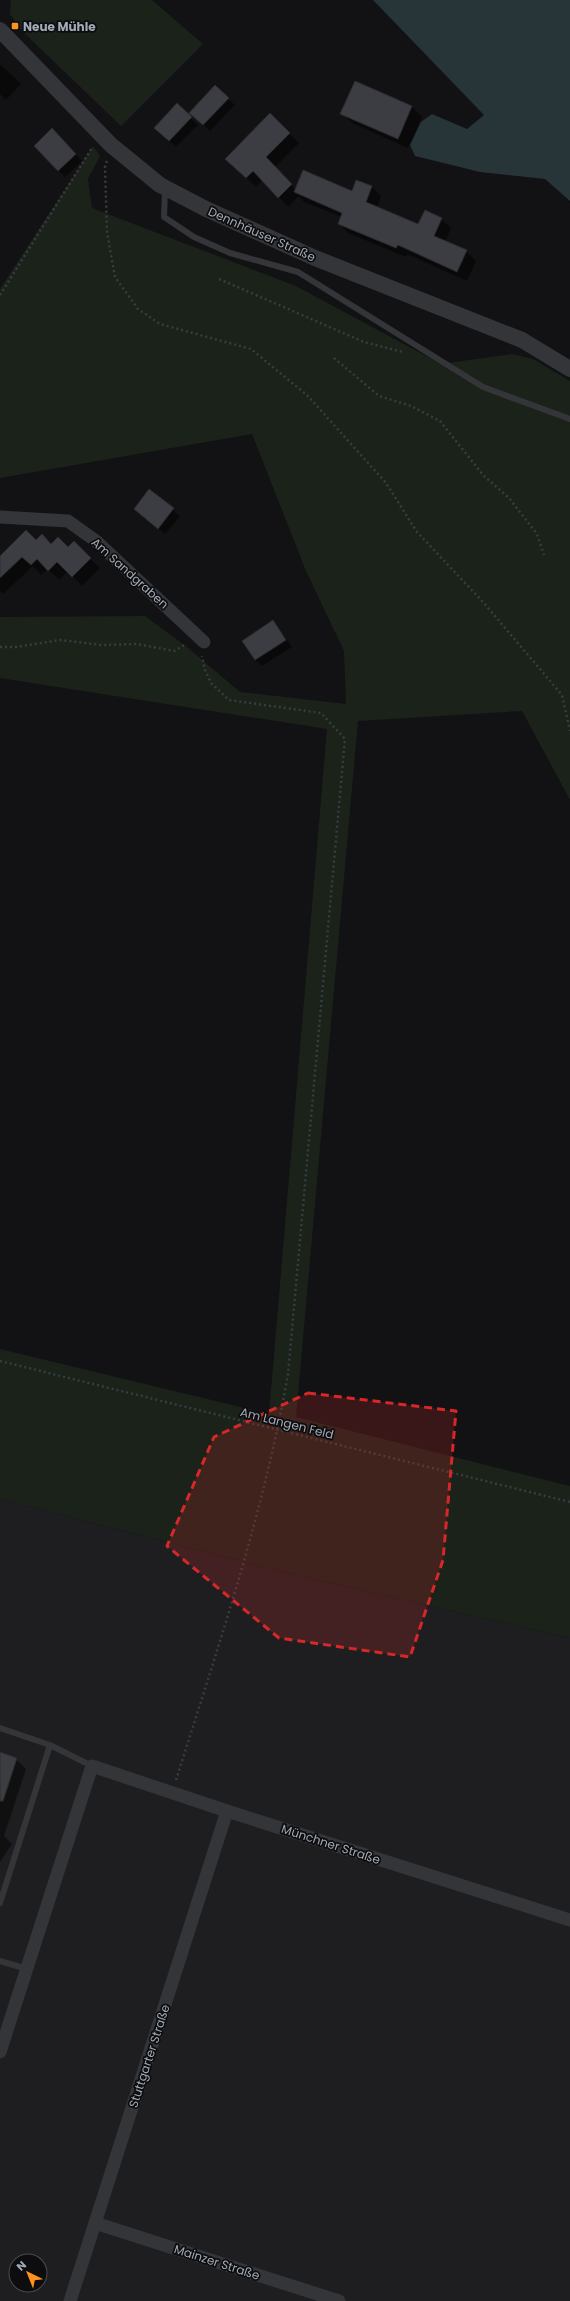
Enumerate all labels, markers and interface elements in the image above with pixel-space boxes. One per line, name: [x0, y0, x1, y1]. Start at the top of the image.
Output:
place label: Neue Mühle: [23, 18, 96, 35]
marker: Neue Mühle: [10, 21, 20, 31]
street label: Dennhäuser Straße: [206, 203, 318, 265]
street label: Am Sandgraben: [88, 534, 172, 612]
street label: Am Langen Feld: [239, 1403, 335, 1443]
street label: Münchner Straße: [279, 1820, 383, 1868]
street label: Stuttgarter Straße: [124, 2002, 174, 2110]
street label: Mainzer Straße: [172, 2240, 262, 2284]
north arrow: [8, 2253, 48, 2293]
text: N: [13, 2257, 30, 2274]

